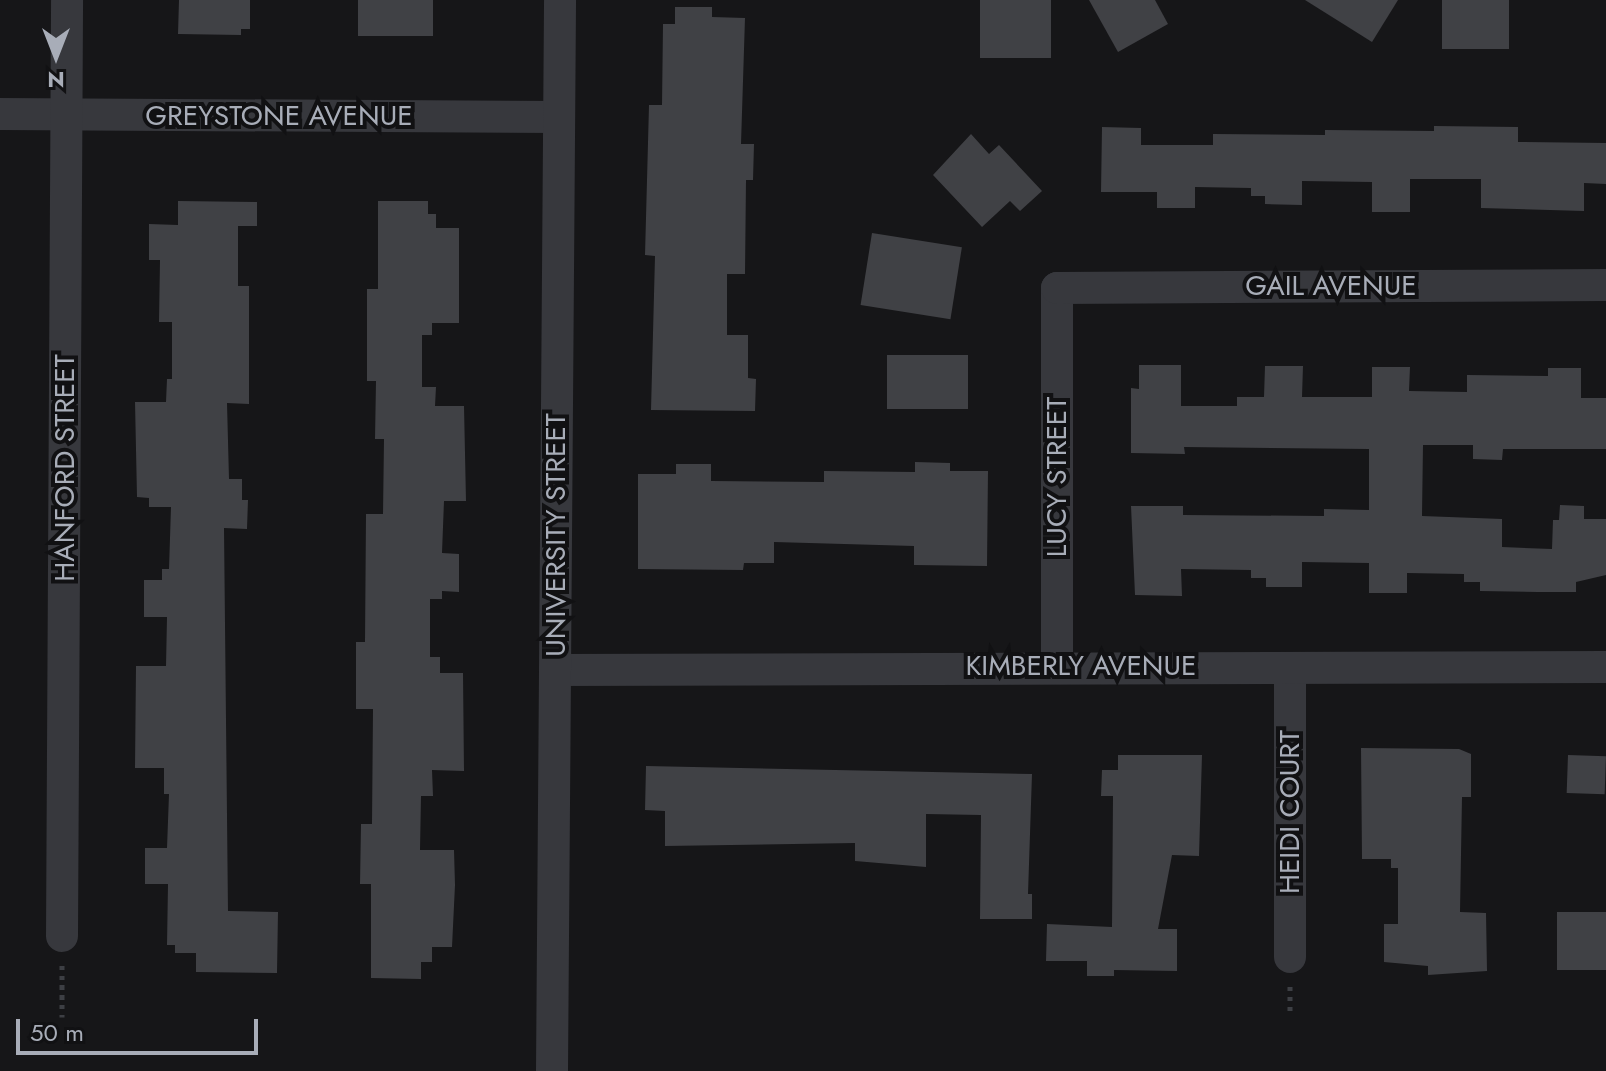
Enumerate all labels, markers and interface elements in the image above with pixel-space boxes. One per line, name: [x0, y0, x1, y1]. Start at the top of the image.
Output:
north arrow: [16, 16, 96, 96]
text: N: [47, 64, 65, 96]
street label: GREYSTONE AVENUE: [145, 99, 413, 133]
street label: GAIL AVENUE: [1245, 269, 1417, 303]
street label: HANFORD STREET: [48, 354, 82, 582]
street label: LUCY STREET: [1040, 397, 1074, 557]
street label: UNIVERSITY STREET: [539, 413, 573, 657]
street label: KIMBERLY AVENUE: [966, 649, 1196, 683]
street label: HEIDI COURT: [1273, 730, 1307, 894]
scale bar: [20, 1003, 262, 1053]
text: 50 m: [30, 1015, 84, 1050]

